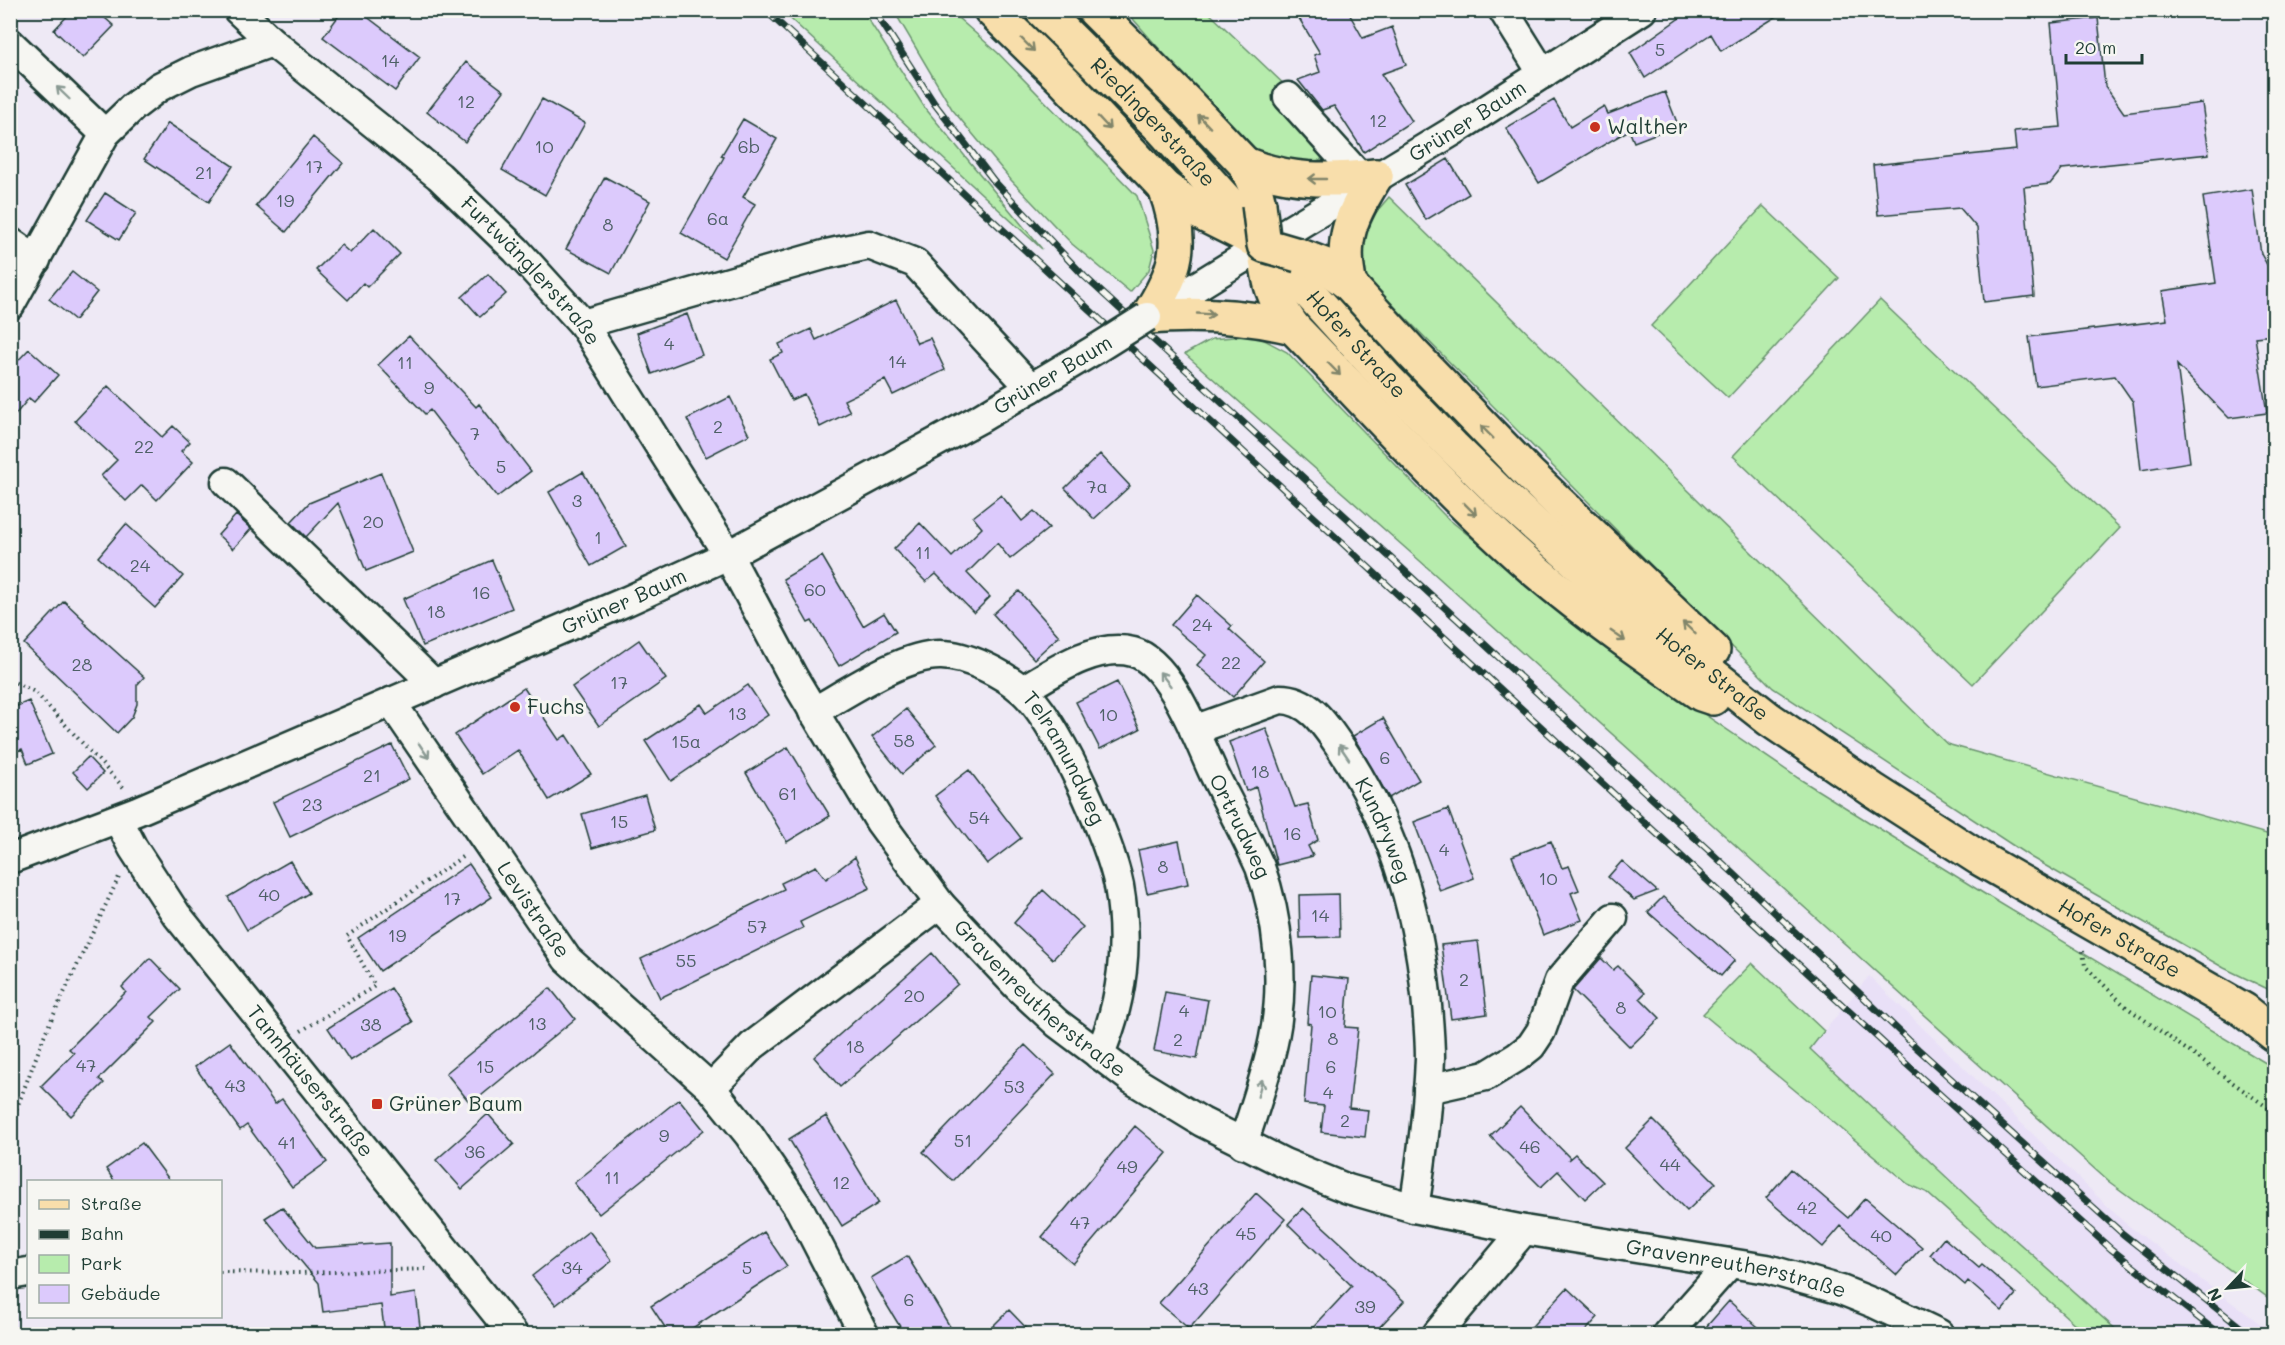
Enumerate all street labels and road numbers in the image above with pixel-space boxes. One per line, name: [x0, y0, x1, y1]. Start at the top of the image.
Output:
street label: Riedingerstraße: [1086, 51, 1222, 192]
street label: Grüner Baum: [1403, 73, 1531, 167]
street label: Furtwänglerstraße: [456, 189, 608, 350]
street label: Hofer Straße: [1301, 284, 1413, 403]
street label: Grüner Baum: [988, 328, 1117, 420]
street label: Grüner Baum: [557, 561, 690, 640]
street label: Hofer Straße: [1651, 620, 1775, 726]
street label: Telramundweg: [1018, 685, 1113, 828]
street label: Ortrudweg: [1204, 769, 1278, 882]
street label: Kundryweg: [1350, 772, 1418, 886]
street label: Levistraße: [492, 856, 577, 963]
street label: Hofer Straße: [2054, 891, 2186, 983]
street label: Gravenreutherstraße: [949, 913, 1132, 1082]
street label: Tannhäuserstraße: [242, 999, 381, 1162]
street label: Gravenreutherstraße: [1624, 1232, 1849, 1303]

